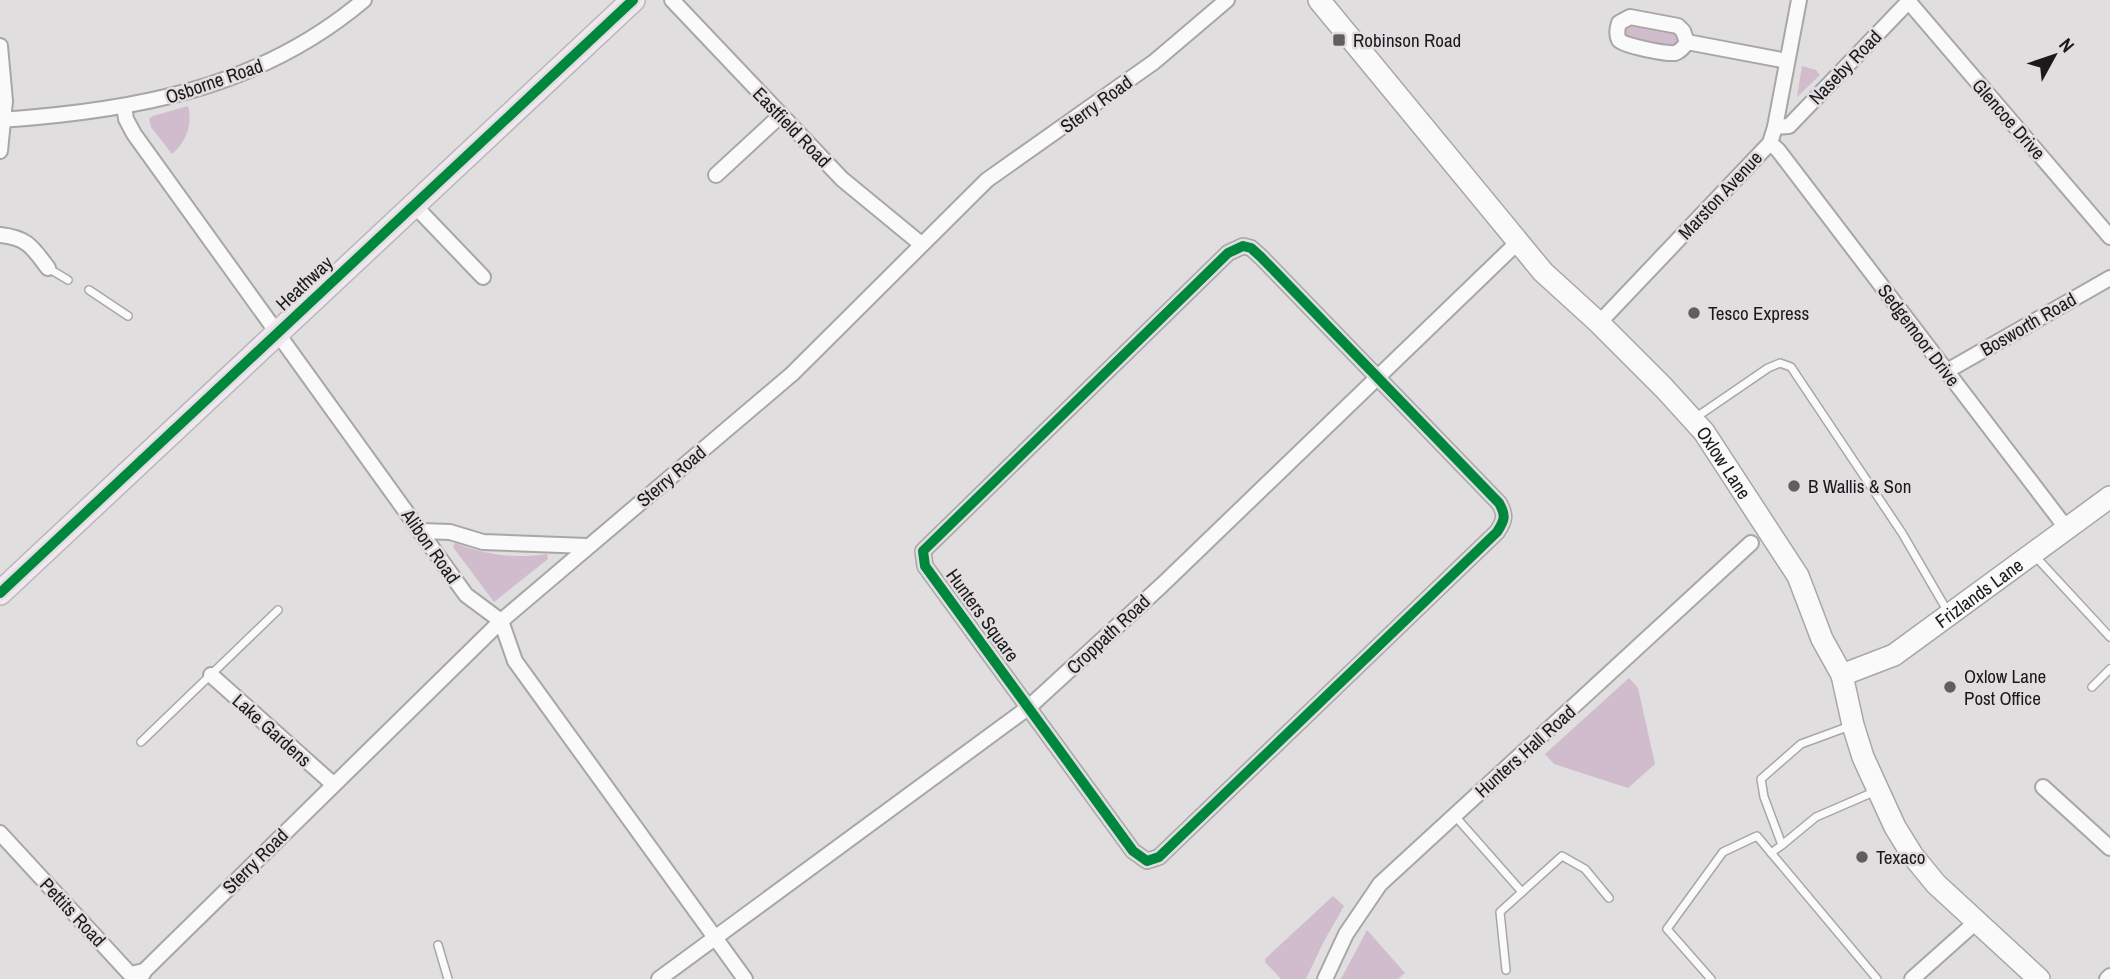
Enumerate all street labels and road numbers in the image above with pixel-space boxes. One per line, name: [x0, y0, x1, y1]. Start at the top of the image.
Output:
street label: Naseby Road: [1803, 24, 1887, 110]
street label: Osborne Road: [162, 52, 266, 110]
street label: Sterry Road: [1055, 69, 1137, 139]
street label: Glencoe Drive: [1967, 73, 2051, 165]
street label: Eastfield Road: [747, 81, 837, 173]
street label: Marston Avenue: [1672, 145, 1768, 245]
street label: Heathway: [270, 250, 338, 316]
street label: Sedgemoor Drive: [1872, 278, 1966, 392]
street label: Bosworth Road: [1975, 286, 2081, 362]
street label: Oxlow Lane: [1691, 421, 1757, 504]
street label: Sterry Road: [631, 439, 711, 513]
street label: Alibon Road: [395, 503, 466, 589]
street label: Frizlands Lane: [1930, 552, 2028, 634]
street label: Hunters Square: [940, 563, 1026, 667]
street label: Croppath Road: [1060, 588, 1156, 680]
street label: Lake Gardens: [227, 688, 317, 773]
street label: Hunters Hall Road: [1469, 699, 1581, 803]
street label: Sterry Road: [216, 822, 294, 900]
street label: Pettits Road: [34, 872, 112, 952]

